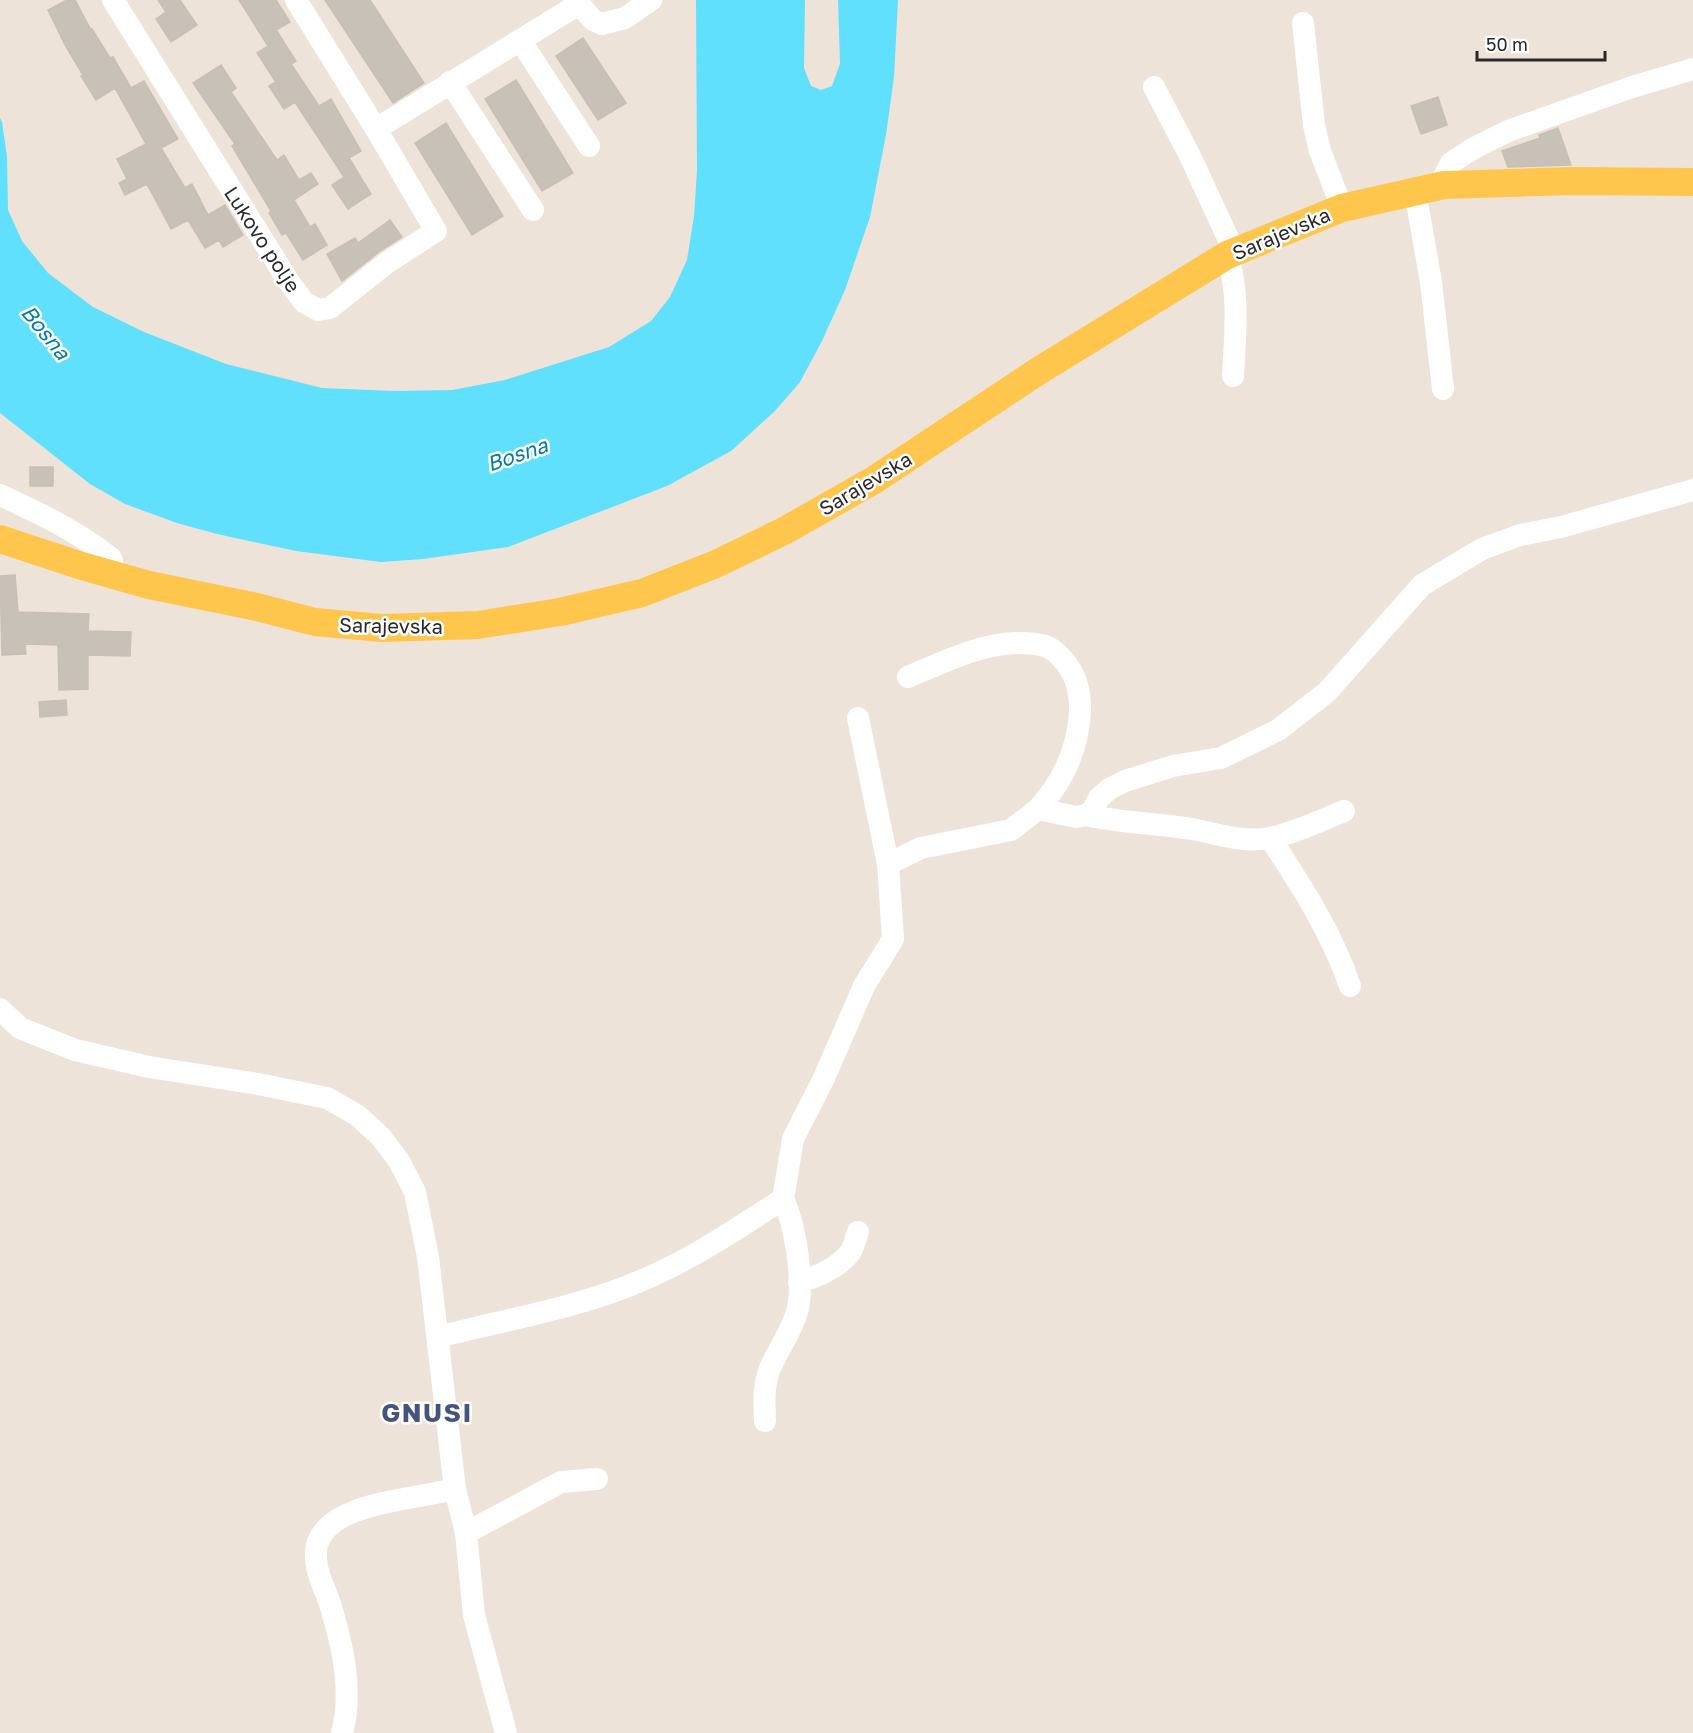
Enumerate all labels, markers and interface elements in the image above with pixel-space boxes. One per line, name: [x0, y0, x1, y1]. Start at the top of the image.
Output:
scale bar: [1477, 24, 1604, 62]
text: 50 m: [1486, 33, 1528, 55]
street label: Lukovo polje: [220, 182, 306, 296]
street label: Sarajevska: [1229, 202, 1333, 264]
water label: Bosna: [16, 299, 77, 365]
water label: Bosna: [483, 431, 552, 476]
street label: Sarajevska: [814, 446, 916, 520]
street label: Sarajevska: [339, 612, 443, 638]
district label: GNUSI: [381, 1397, 473, 1428]

